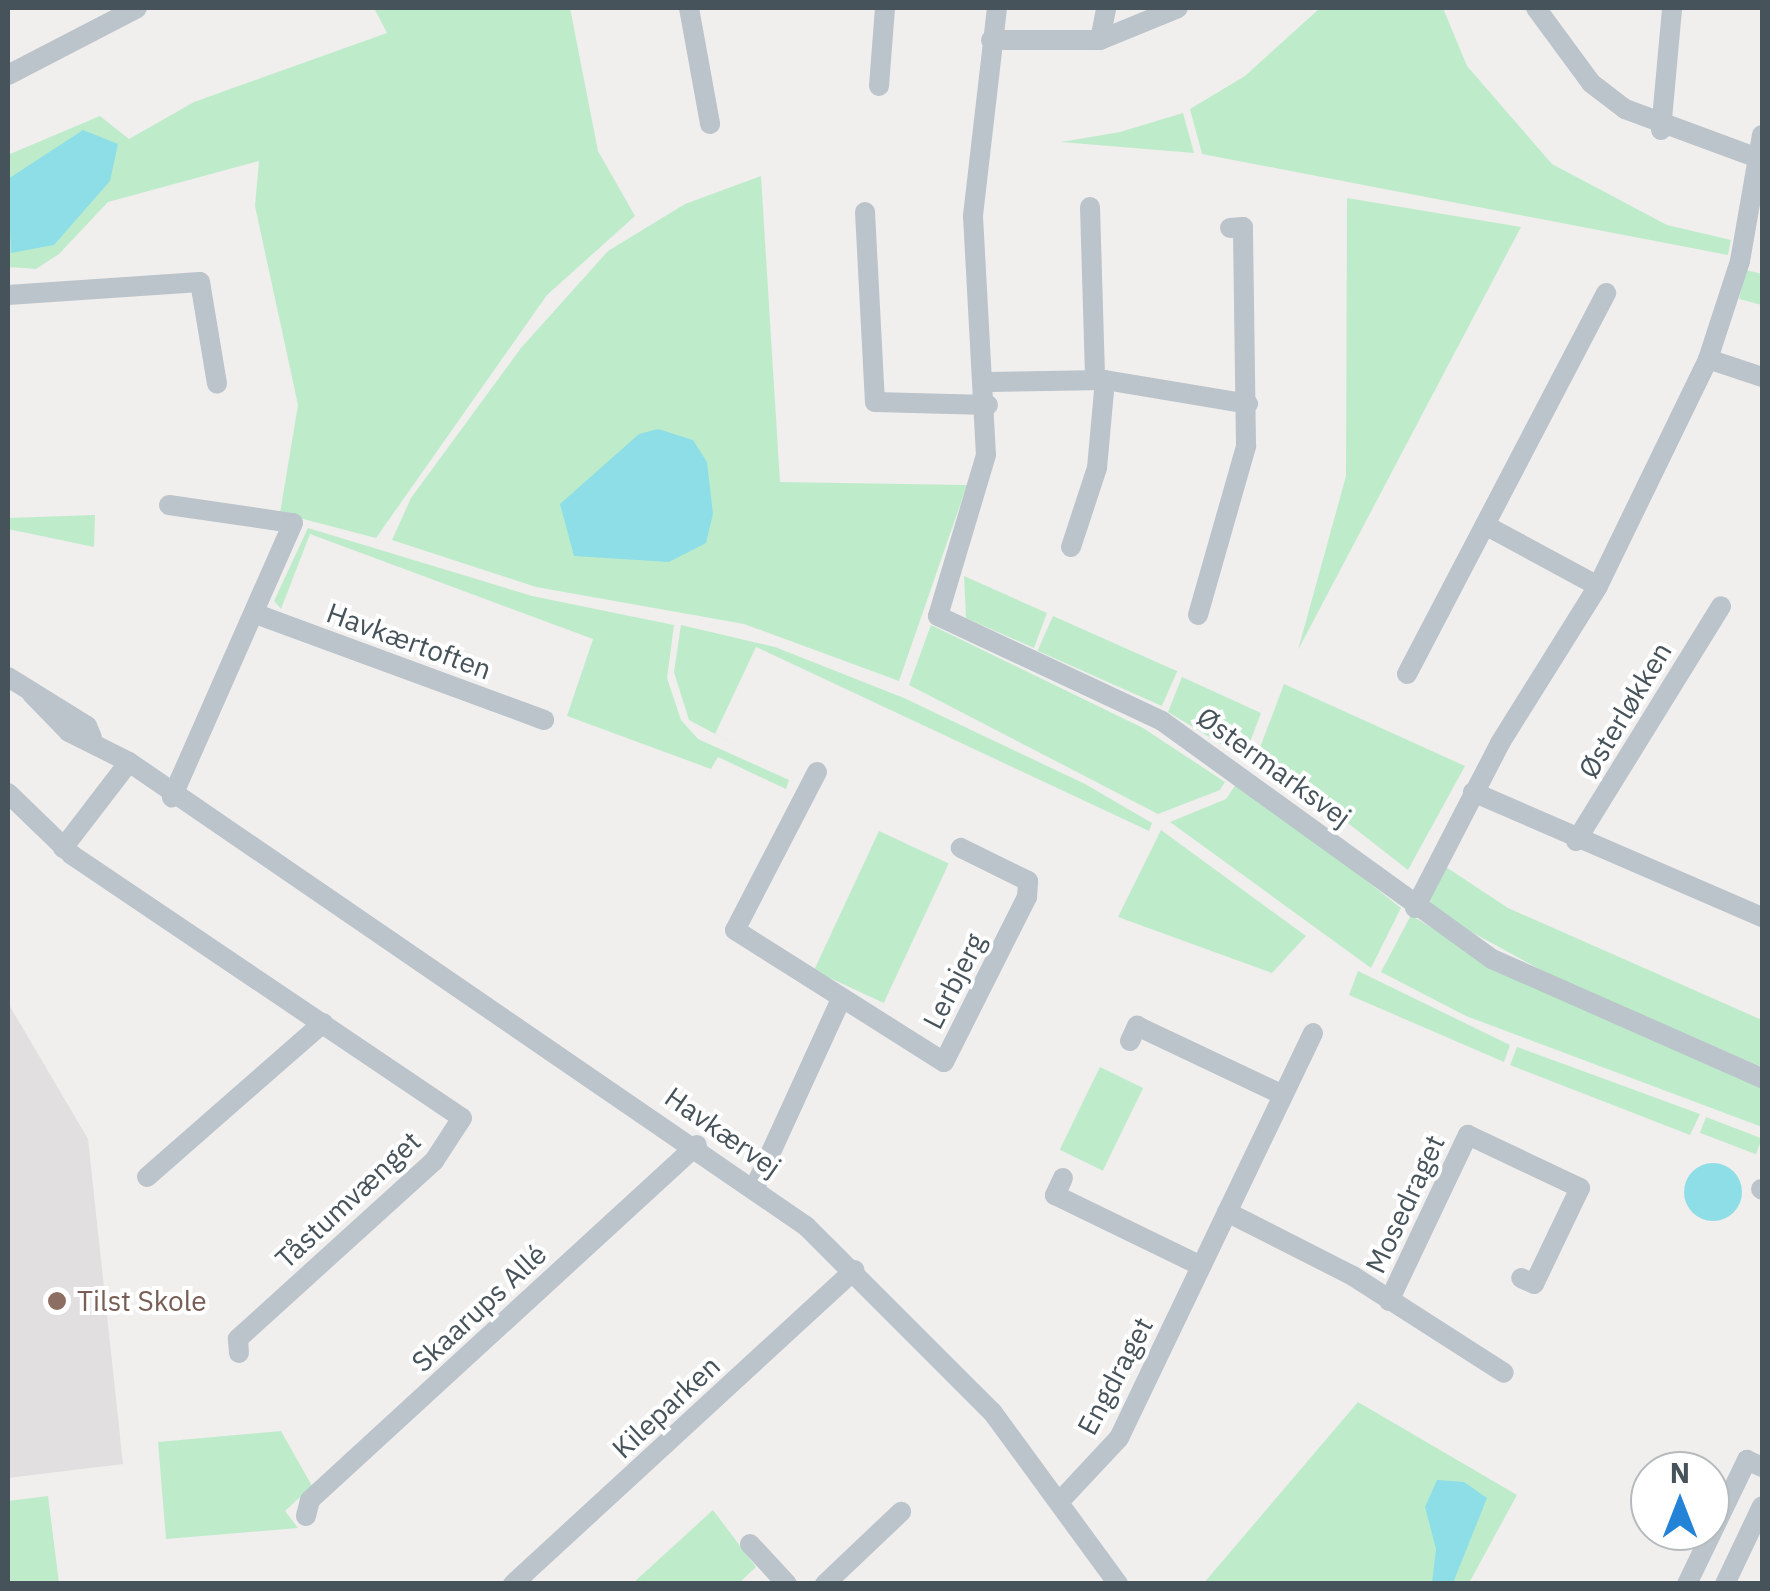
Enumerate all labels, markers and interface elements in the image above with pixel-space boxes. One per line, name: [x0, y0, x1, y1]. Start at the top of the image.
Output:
street label: Havkærtoften: [322, 596, 496, 686]
street label: Østerløkken: [1571, 636, 1679, 784]
street label: Østermarksvej: [1191, 700, 1357, 834]
street label: Lerbjerg: [916, 928, 992, 1034]
street label: Havkærvej: [659, 1080, 787, 1184]
street label: Tåstumvænget: [269, 1124, 427, 1276]
street label: Mosedraget: [1358, 1130, 1452, 1278]
street label: Skaarups Allé: [405, 1237, 553, 1379]
place label: Tilst Skole: [77, 1284, 207, 1318]
marker: Tilst Skole: [46, 1290, 68, 1312]
street label: Engdraget: [1070, 1312, 1160, 1440]
street label: Kileparken: [605, 1349, 727, 1465]
north arrow: [1630, 1451, 1730, 1551]
text: N: [1670, 1454, 1690, 1491]

